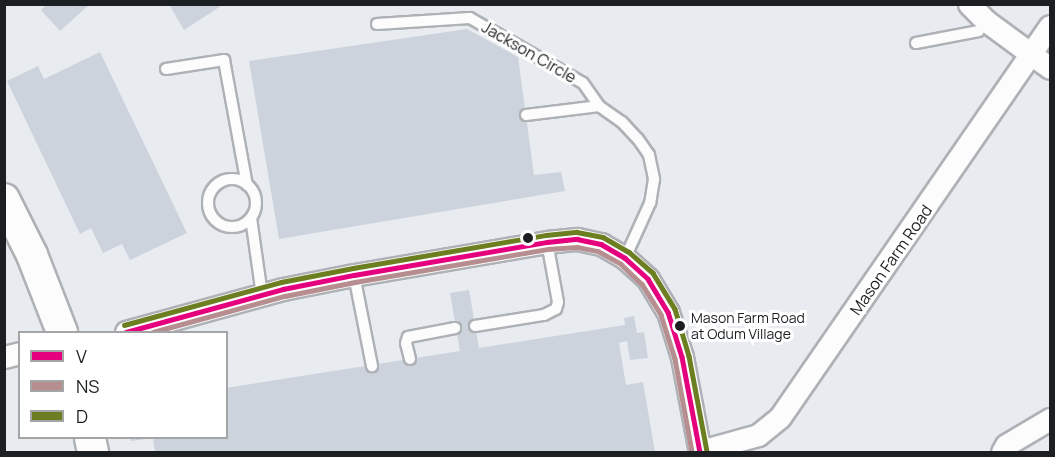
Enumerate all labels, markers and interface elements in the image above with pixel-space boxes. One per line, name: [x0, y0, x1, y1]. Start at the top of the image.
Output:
street label: Jackson Circle: [478, 17, 580, 87]
street label: Mason Farm Road: [846, 201, 936, 319]
unlabelled marker: [522, 232, 534, 244]
place label: Mason Farm Road at Odum Village: [691, 310, 805, 342]
marker: Mason Farm Road at Odum Village: [674, 320, 686, 332]
legend: [18, 331, 228, 439]
text: V: [76, 344, 87, 368]
text: NS: [76, 374, 99, 398]
text: D: [76, 404, 88, 428]

